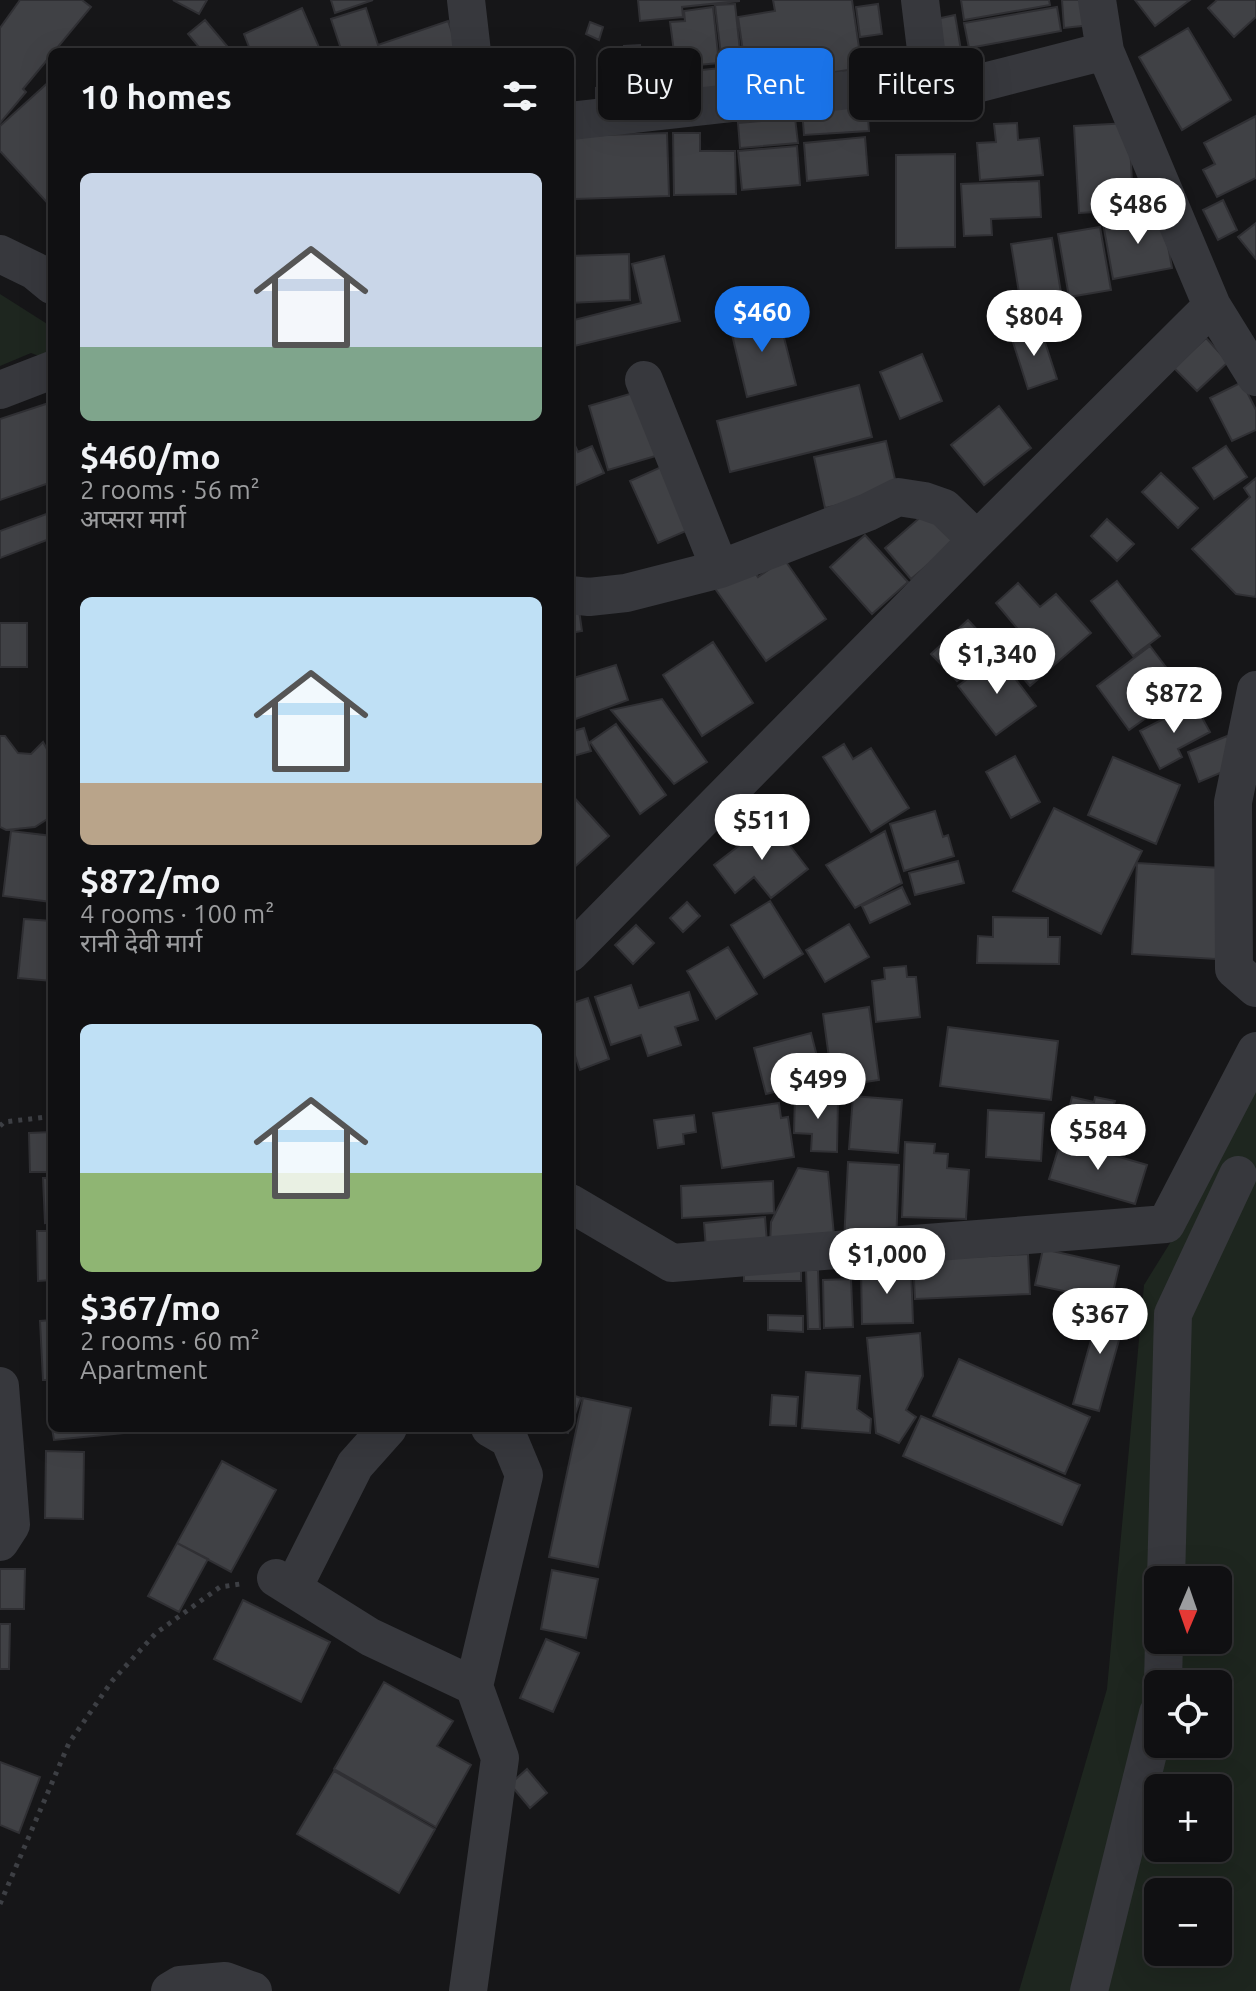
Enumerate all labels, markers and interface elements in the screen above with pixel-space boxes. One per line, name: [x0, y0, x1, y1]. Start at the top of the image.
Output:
chip: Buy: [598, 48, 701, 120]
chip: Rent: [717, 48, 833, 120]
chip: Filters: [849, 48, 983, 120]
icon: filters: [498, 74, 542, 118]
text: 10 homes: [80, 77, 232, 115]
pin: $486: [1091, 178, 1185, 246]
text: $486: [1109, 189, 1167, 218]
icon: home: [239, 225, 383, 369]
pin: $460: [715, 286, 809, 354]
pin: $804: [987, 290, 1081, 358]
text: $460: [733, 297, 791, 326]
text: $804: [1005, 301, 1063, 330]
text: $460/mo: [80, 437, 221, 475]
text: 2 rooms · 56 m²: [80, 475, 260, 504]
text: अप्सरा मार्ग: [80, 504, 186, 533]
pin: $1,340: [932, 628, 1062, 696]
text: $1,340: [957, 639, 1037, 668]
icon: home: [239, 649, 383, 793]
pin: $872: [1127, 667, 1221, 735]
text: $872: [1145, 678, 1203, 707]
pin: $511: [715, 794, 809, 862]
text: $511: [733, 805, 791, 834]
text: $872/mo: [80, 861, 221, 899]
text: 4 rooms · 100 m²: [80, 899, 275, 928]
text: रानी देवी मार्ग: [80, 928, 202, 957]
pin: $499: [771, 1053, 865, 1121]
text: $499: [789, 1064, 847, 1093]
icon: home: [239, 1076, 383, 1220]
pin: $584: [1051, 1104, 1145, 1172]
text: $584: [1069, 1115, 1127, 1144]
pin: $1,000: [822, 1228, 952, 1296]
text: $1,000: [847, 1239, 927, 1268]
text: $367/mo: [80, 1288, 221, 1326]
pin: $367: [1053, 1288, 1147, 1356]
text: $367: [1071, 1299, 1129, 1328]
text: 2 rooms · 60 m²: [80, 1326, 260, 1355]
text: Apartment: [80, 1355, 207, 1384]
north arrow: [1144, 1566, 1232, 1654]
map controls: [1144, 1566, 1232, 1966]
button: locate: [1144, 1670, 1232, 1758]
button: +: [1144, 1774, 1232, 1862]
button: −: [1144, 1878, 1232, 1966]

